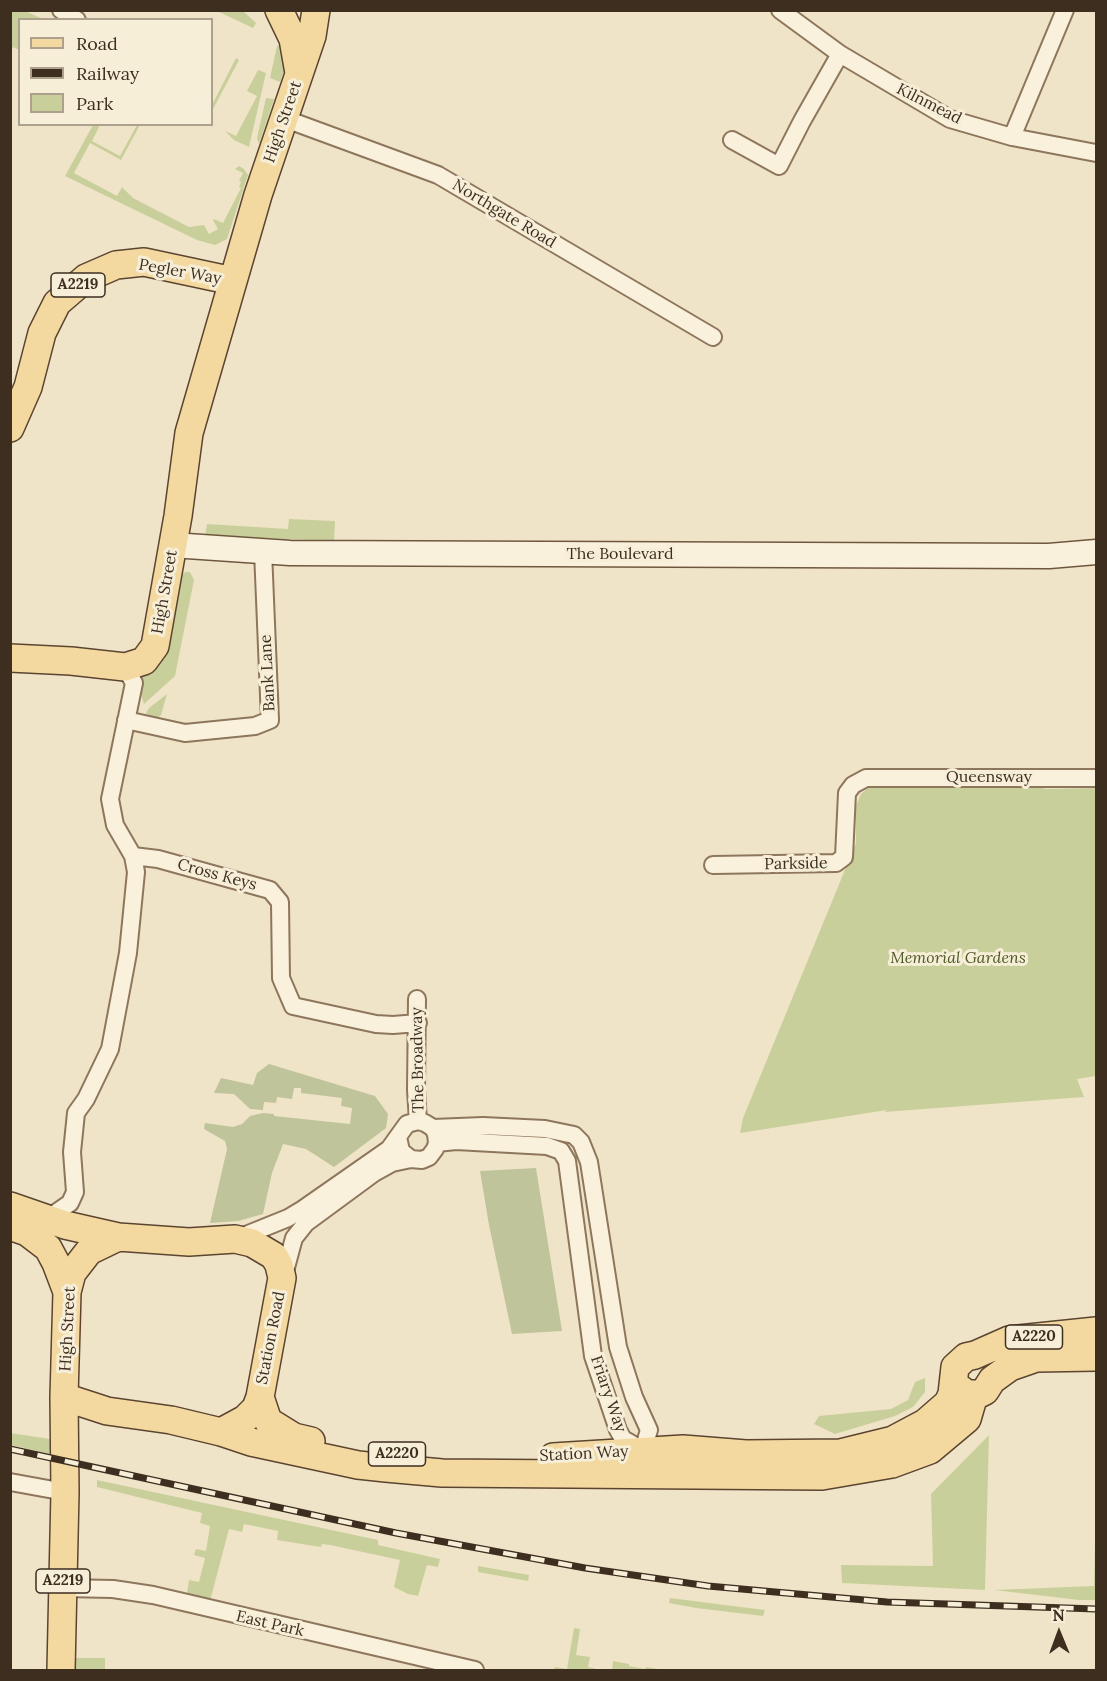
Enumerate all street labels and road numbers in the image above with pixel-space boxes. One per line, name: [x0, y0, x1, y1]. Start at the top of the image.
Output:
street label: High Street: [260, 79, 306, 165]
street label: Kilnmead: [893, 79, 965, 129]
street label: Northgate Road: [449, 176, 559, 252]
street label: Pegler Way: [137, 255, 223, 289]
road number: A2219: [51, 273, 105, 297]
street label: The Boulevard: [566, 544, 674, 564]
street label: High Street: [148, 548, 182, 636]
street label: Bank Lane: [256, 634, 280, 712]
street label: Queensway: [946, 767, 1032, 787]
street label: Parkside: [764, 854, 828, 874]
street label: Cross Keys: [175, 855, 259, 895]
street label: The Broadway: [407, 1007, 429, 1113]
street label: High Street: [56, 1286, 80, 1372]
street label: Station Road: [253, 1290, 289, 1386]
road number: A2220: [1006, 1325, 1062, 1349]
street label: Friary Way: [586, 1353, 630, 1435]
road number: A2220: [368, 1442, 426, 1466]
street label: Station Way: [539, 1442, 629, 1466]
road number: A2219: [36, 1569, 90, 1593]
street label: East Park: [234, 1607, 306, 1641]

